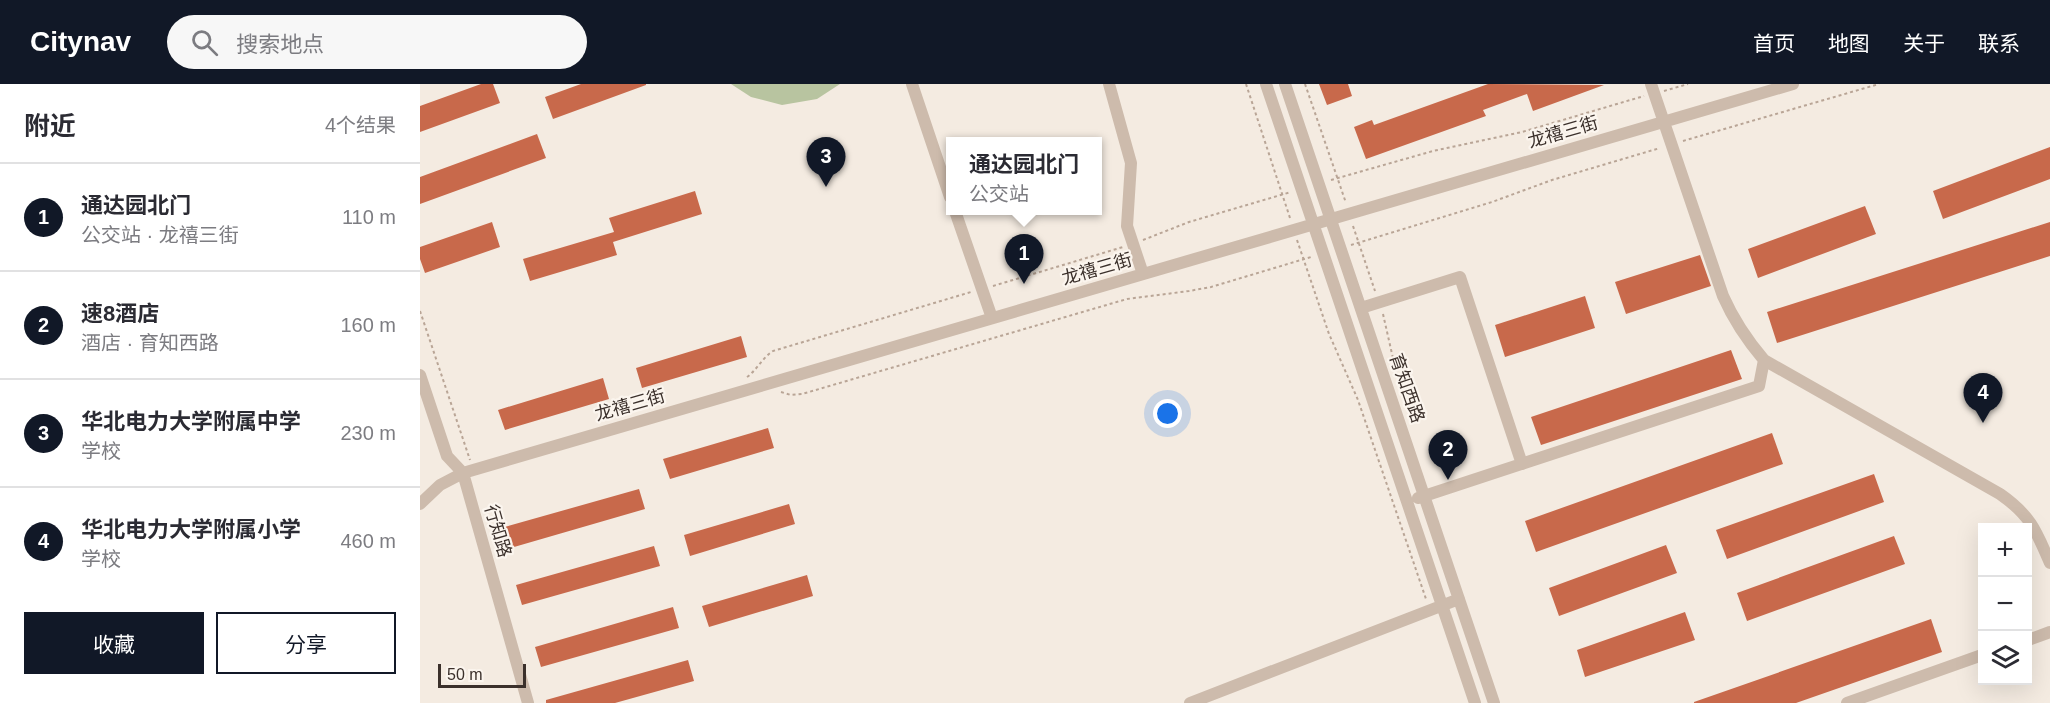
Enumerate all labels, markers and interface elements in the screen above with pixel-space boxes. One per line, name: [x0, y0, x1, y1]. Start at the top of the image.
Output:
search box: [167, 15, 587, 69]
text: Citynav: [30, 26, 131, 57]
icon: search: [188, 26, 221, 59]
text: 搜索地点: [236, 32, 324, 57]
text: 首页: [1753, 32, 1795, 55]
text: 地图: [1828, 32, 1870, 55]
text: 关于: [1903, 32, 1945, 55]
text: 联系: [1978, 32, 2020, 55]
text: 附近: [24, 111, 76, 141]
street label: 龙禧三街: [1526, 112, 1600, 152]
text: 4个结果: [325, 114, 396, 136]
popup: [946, 137, 1102, 215]
pin: 3: [806, 138, 846, 187]
text: 通达园北门: [969, 152, 1079, 177]
text: 公交站: [969, 183, 1029, 205]
text: 通达园北门: [81, 193, 191, 218]
text: 1: [38, 206, 49, 228]
text: 110 m: [342, 206, 396, 228]
text: 公交站 · 龙禧三街: [81, 224, 239, 246]
pin: 1: [1004, 234, 1044, 284]
street label: 龙禧三街: [1060, 249, 1134, 289]
text: 速8酒店: [81, 301, 159, 326]
text: 2: [38, 314, 49, 336]
text: 160 m: [340, 314, 396, 336]
text: 酒店 · 育知西路: [81, 332, 219, 354]
street label: 育知西路: [1386, 351, 1428, 425]
pin: 4: [1964, 374, 2002, 423]
street label: 龙禧三街: [593, 385, 667, 425]
your location: [1153, 399, 1182, 428]
text: 华北电力大学附属中学: [81, 409, 301, 434]
text: 3: [38, 422, 49, 444]
text: 230 m: [340, 422, 396, 444]
pin: 2: [1428, 430, 1468, 480]
text: 学校: [81, 440, 121, 462]
street label: 行知路: [481, 502, 515, 560]
text: 华北电力大学附属小学: [81, 517, 301, 542]
map controls: [1978, 523, 2032, 685]
button: +: [1978, 523, 2032, 577]
text: 4: [38, 530, 49, 552]
text: 460 m: [340, 530, 396, 552]
text: 学校: [81, 548, 121, 570]
button: −: [1978, 577, 2032, 631]
button: 收藏: [24, 612, 204, 674]
button: 分享: [216, 612, 396, 674]
button: layers: [1978, 631, 2032, 685]
scale bar: [438, 661, 526, 688]
text: 50 m: [447, 666, 483, 683]

